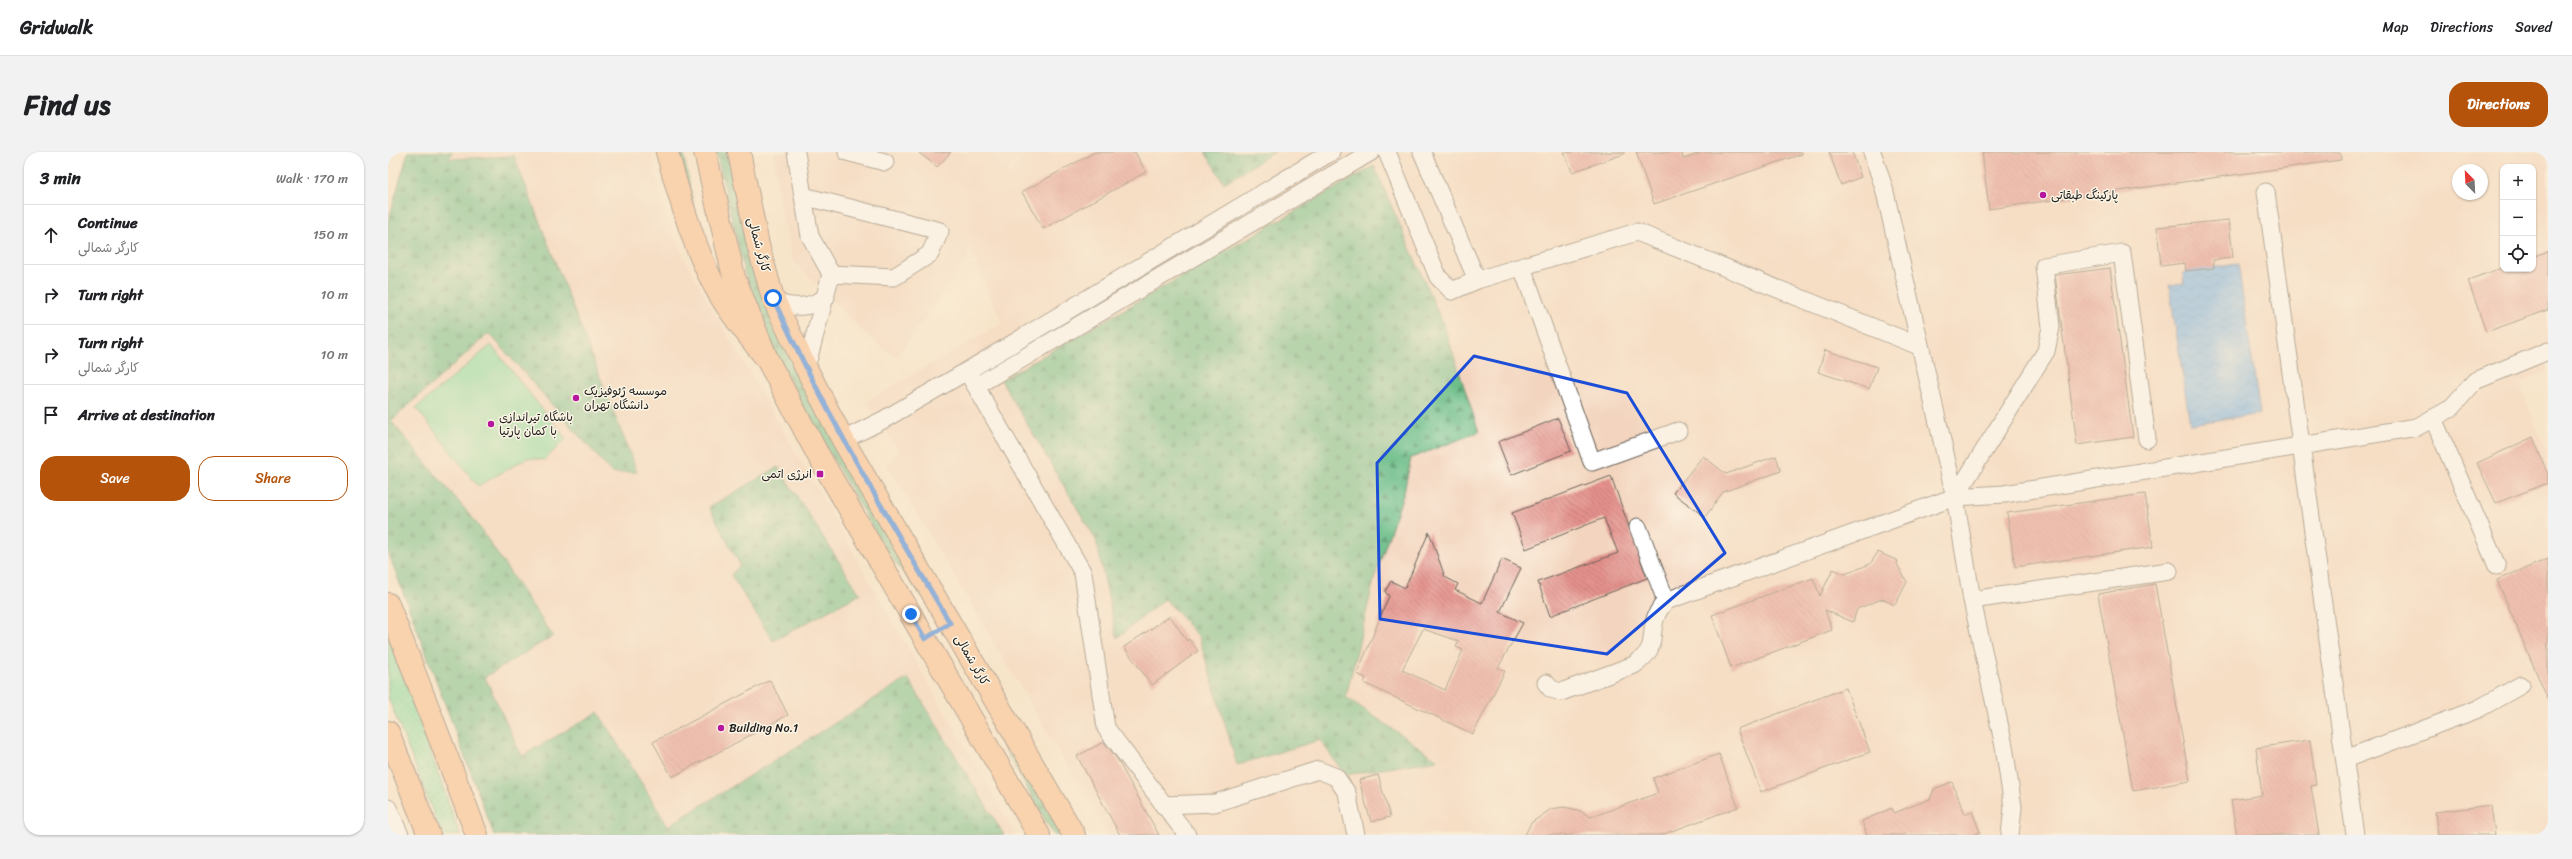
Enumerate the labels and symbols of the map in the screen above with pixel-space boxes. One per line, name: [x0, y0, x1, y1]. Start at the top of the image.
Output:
north arrow: [2452, 164, 2488, 200]
place label: پارکینگ طبقاتی: [2051, 184, 2118, 206]
marker: پارکینگ طبقاتی: [2038, 190, 2048, 200]
street label: کارگر شمالی: [741, 215, 777, 275]
route start: [764, 289, 782, 307]
place label: موسسه ژئوفیزیک دانشگاه تهران: [584, 380, 667, 416]
marker: موسسه ژئوفیزیک دانشگاه تهران: [571, 393, 581, 403]
place label: باشگاه تیراندازی با کمان پارتیا: [499, 406, 573, 442]
marker: باشگاه تیراندازی با کمان پارتیا: [486, 419, 496, 429]
place label: انرژی اتمی: [762, 463, 812, 485]
marker: انرژی اتمی: [815, 469, 825, 479]
route end: [902, 605, 920, 623]
street label: کارگر شمالی: [948, 630, 996, 690]
place label: Building No.1: [729, 717, 798, 739]
marker: Building No.1: [716, 723, 726, 733]

